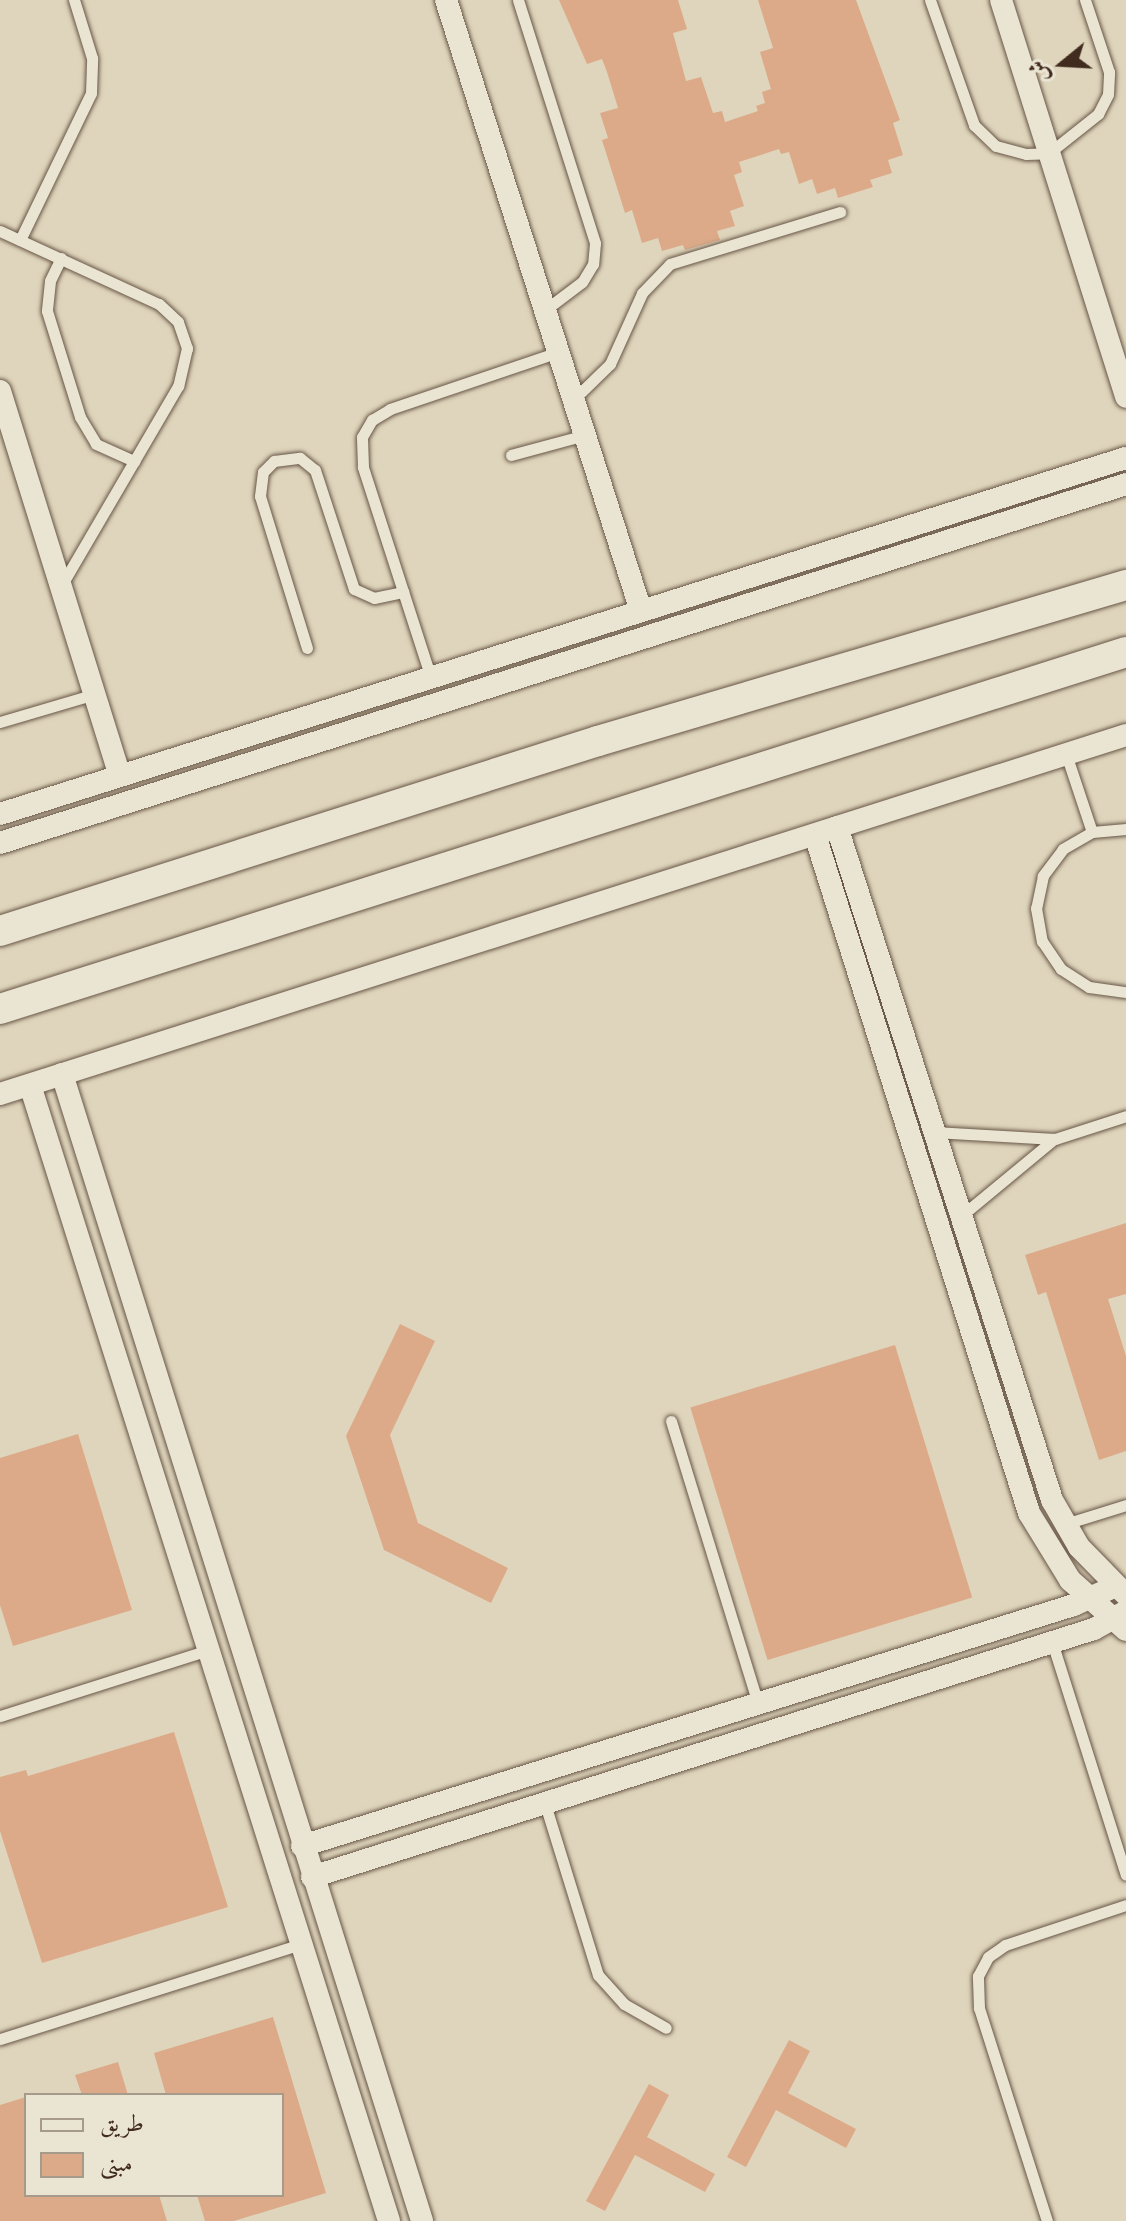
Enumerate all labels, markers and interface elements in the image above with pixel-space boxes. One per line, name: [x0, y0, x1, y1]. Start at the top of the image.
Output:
north arrow: [1022, 24, 1102, 104]
text: ش: [1022, 57, 1055, 86]
legend: [24, 2093, 284, 2197]
text: طريق: [100, 2108, 144, 2137]
text: مبنى: [100, 2148, 133, 2177]

